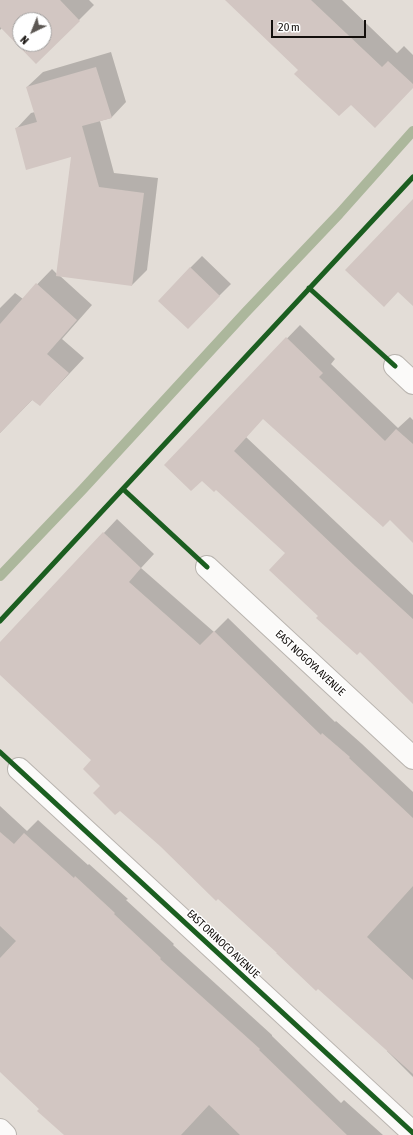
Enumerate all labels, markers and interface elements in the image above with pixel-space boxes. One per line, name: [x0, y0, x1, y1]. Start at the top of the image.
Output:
north arrow: [12, 12, 52, 52]
scale bar: [273, 12, 368, 38]
text: 20 m: [278, 20, 300, 34]
text: N: [18, 33, 31, 47]
street label: EAST NOGOYA AVENUE: [273, 627, 347, 699]
street label: EAST ORINOCO AVENUE: [184, 907, 262, 981]

